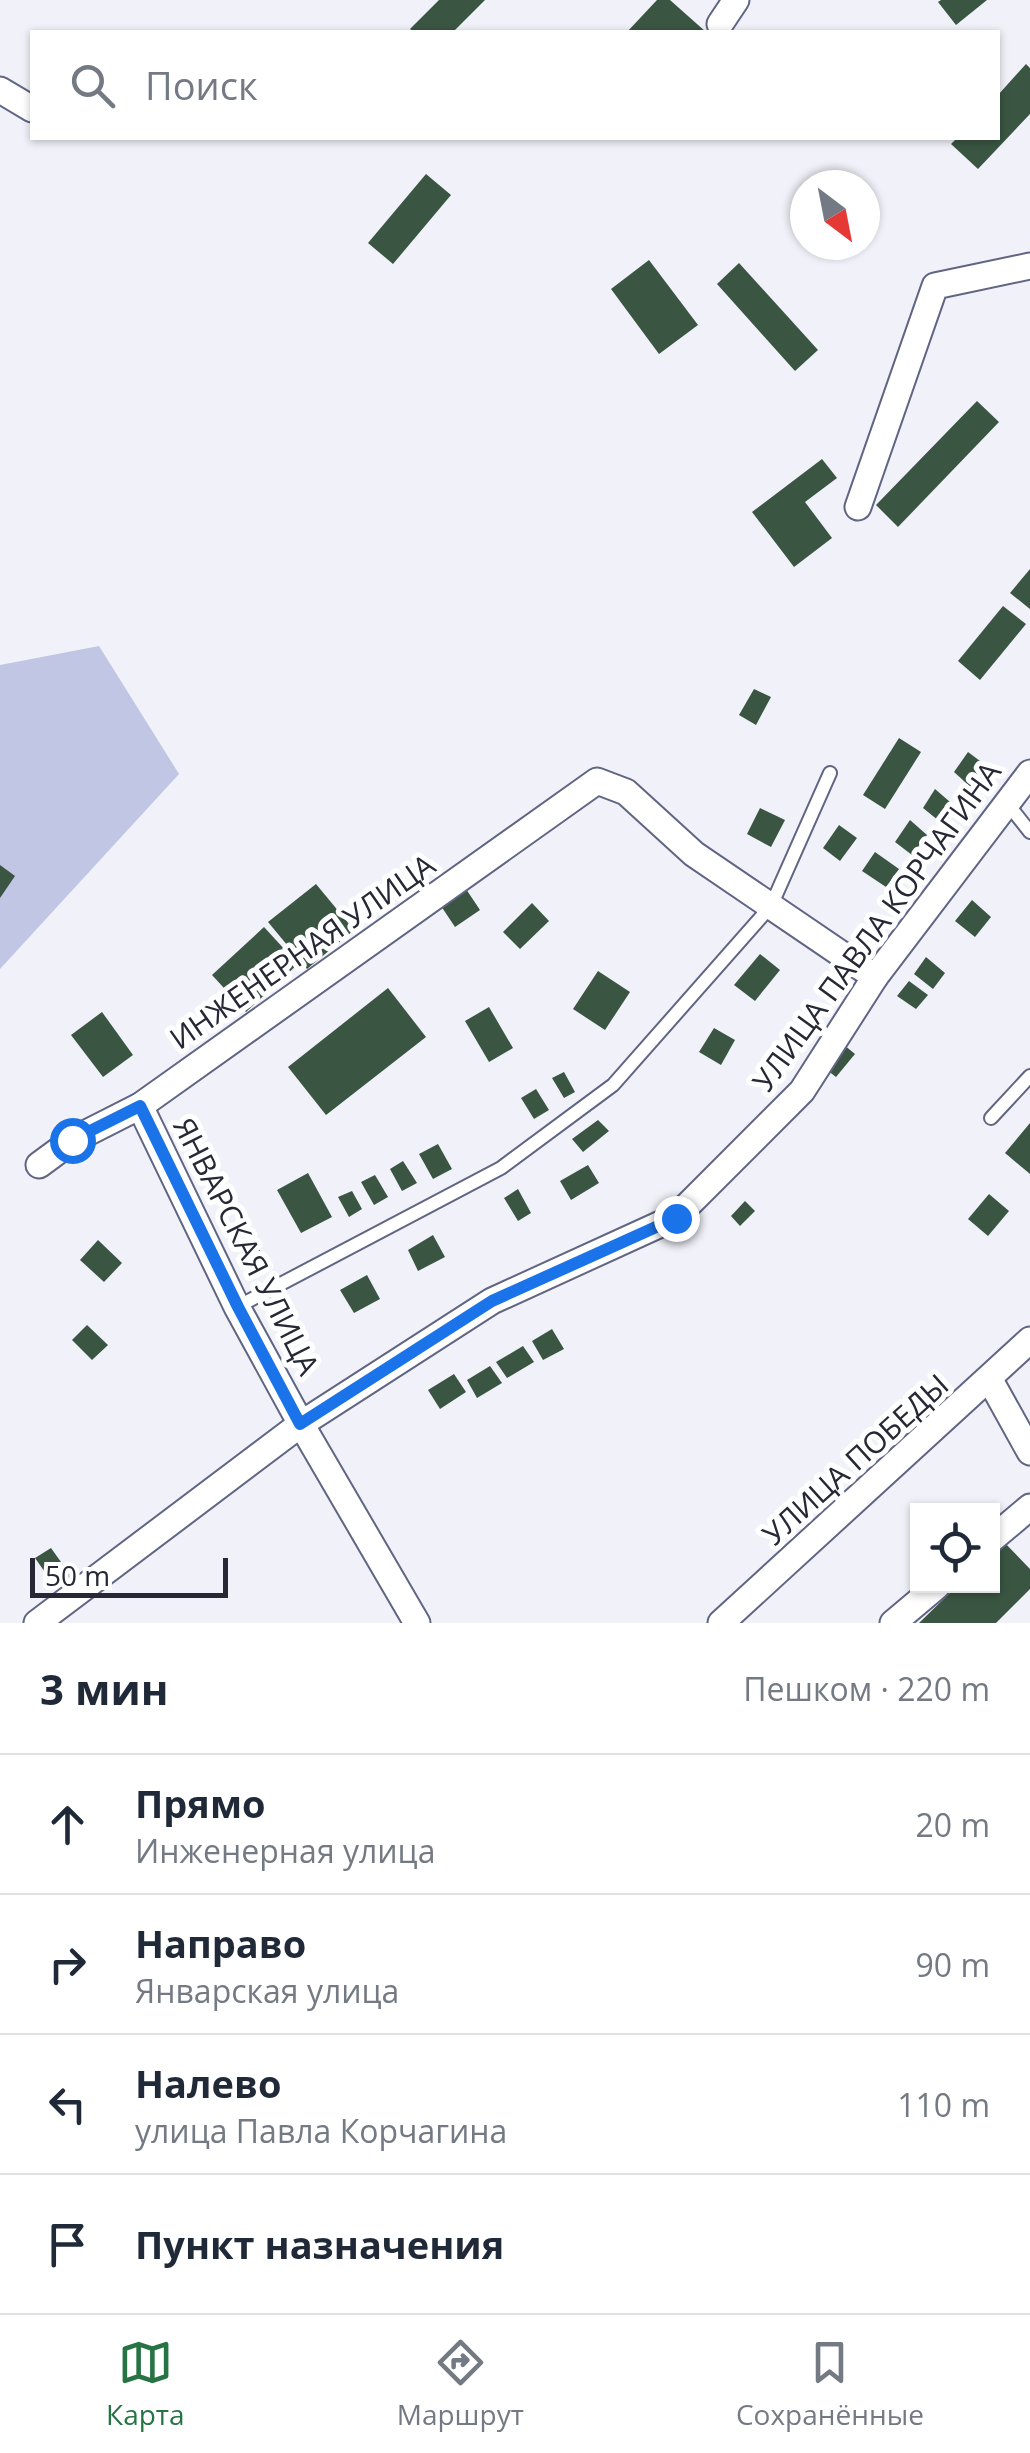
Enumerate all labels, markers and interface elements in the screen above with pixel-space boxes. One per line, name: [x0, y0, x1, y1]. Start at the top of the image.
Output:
search box: [30, 30, 1000, 140]
icon: search: [65, 58, 120, 113]
text: Поиск: [145, 59, 258, 111]
north arrow: [790, 170, 880, 260]
street label: УЛИЦА ПАВЛА КОРЧАГИНА: [742, 753, 1010, 1099]
street label: ИНЖЕНЕРНАЯ УЛИЦА: [161, 844, 443, 1058]
street label: ЯНВАРСКАЯ УЛИЦА: [164, 1110, 330, 1382]
route start: [50, 1118, 96, 1164]
route end: [654, 1196, 700, 1242]
street label: УЛИЦА ПОБЕДЫ: [753, 1364, 957, 1554]
map controls: [910, 1503, 1000, 1593]
button: locate: [910, 1503, 1000, 1593]
scale bar: [30, 1553, 228, 1598]
text: 50 m: [45, 1556, 110, 1594]
text: 3 мин: [40, 1660, 168, 1717]
text: Пешком · 220 m: [743, 1667, 990, 1710]
text: Прямо: [135, 1777, 266, 1829]
icon: ahead: [40, 1797, 95, 1852]
text: 20 m: [915, 1803, 990, 1846]
text: Инженерная улица: [135, 1829, 435, 1872]
text: Направо: [135, 1917, 306, 1969]
icon: right: [40, 1937, 95, 1992]
text: 90 m: [915, 1943, 990, 1986]
text: Январская улица: [135, 1969, 399, 2012]
text: Налево: [135, 2057, 281, 2109]
icon: left: [40, 2077, 95, 2132]
text: 110 m: [897, 2083, 990, 2126]
text: улица Павла Корчагина: [135, 2109, 507, 2152]
icon: arrive: [40, 2217, 95, 2272]
text: Пункт назначения: [135, 2218, 504, 2270]
tab: Карта: [106, 2335, 185, 2433]
tab: Маршрут: [397, 2335, 524, 2433]
tab: Сохранённые: [736, 2335, 924, 2433]

